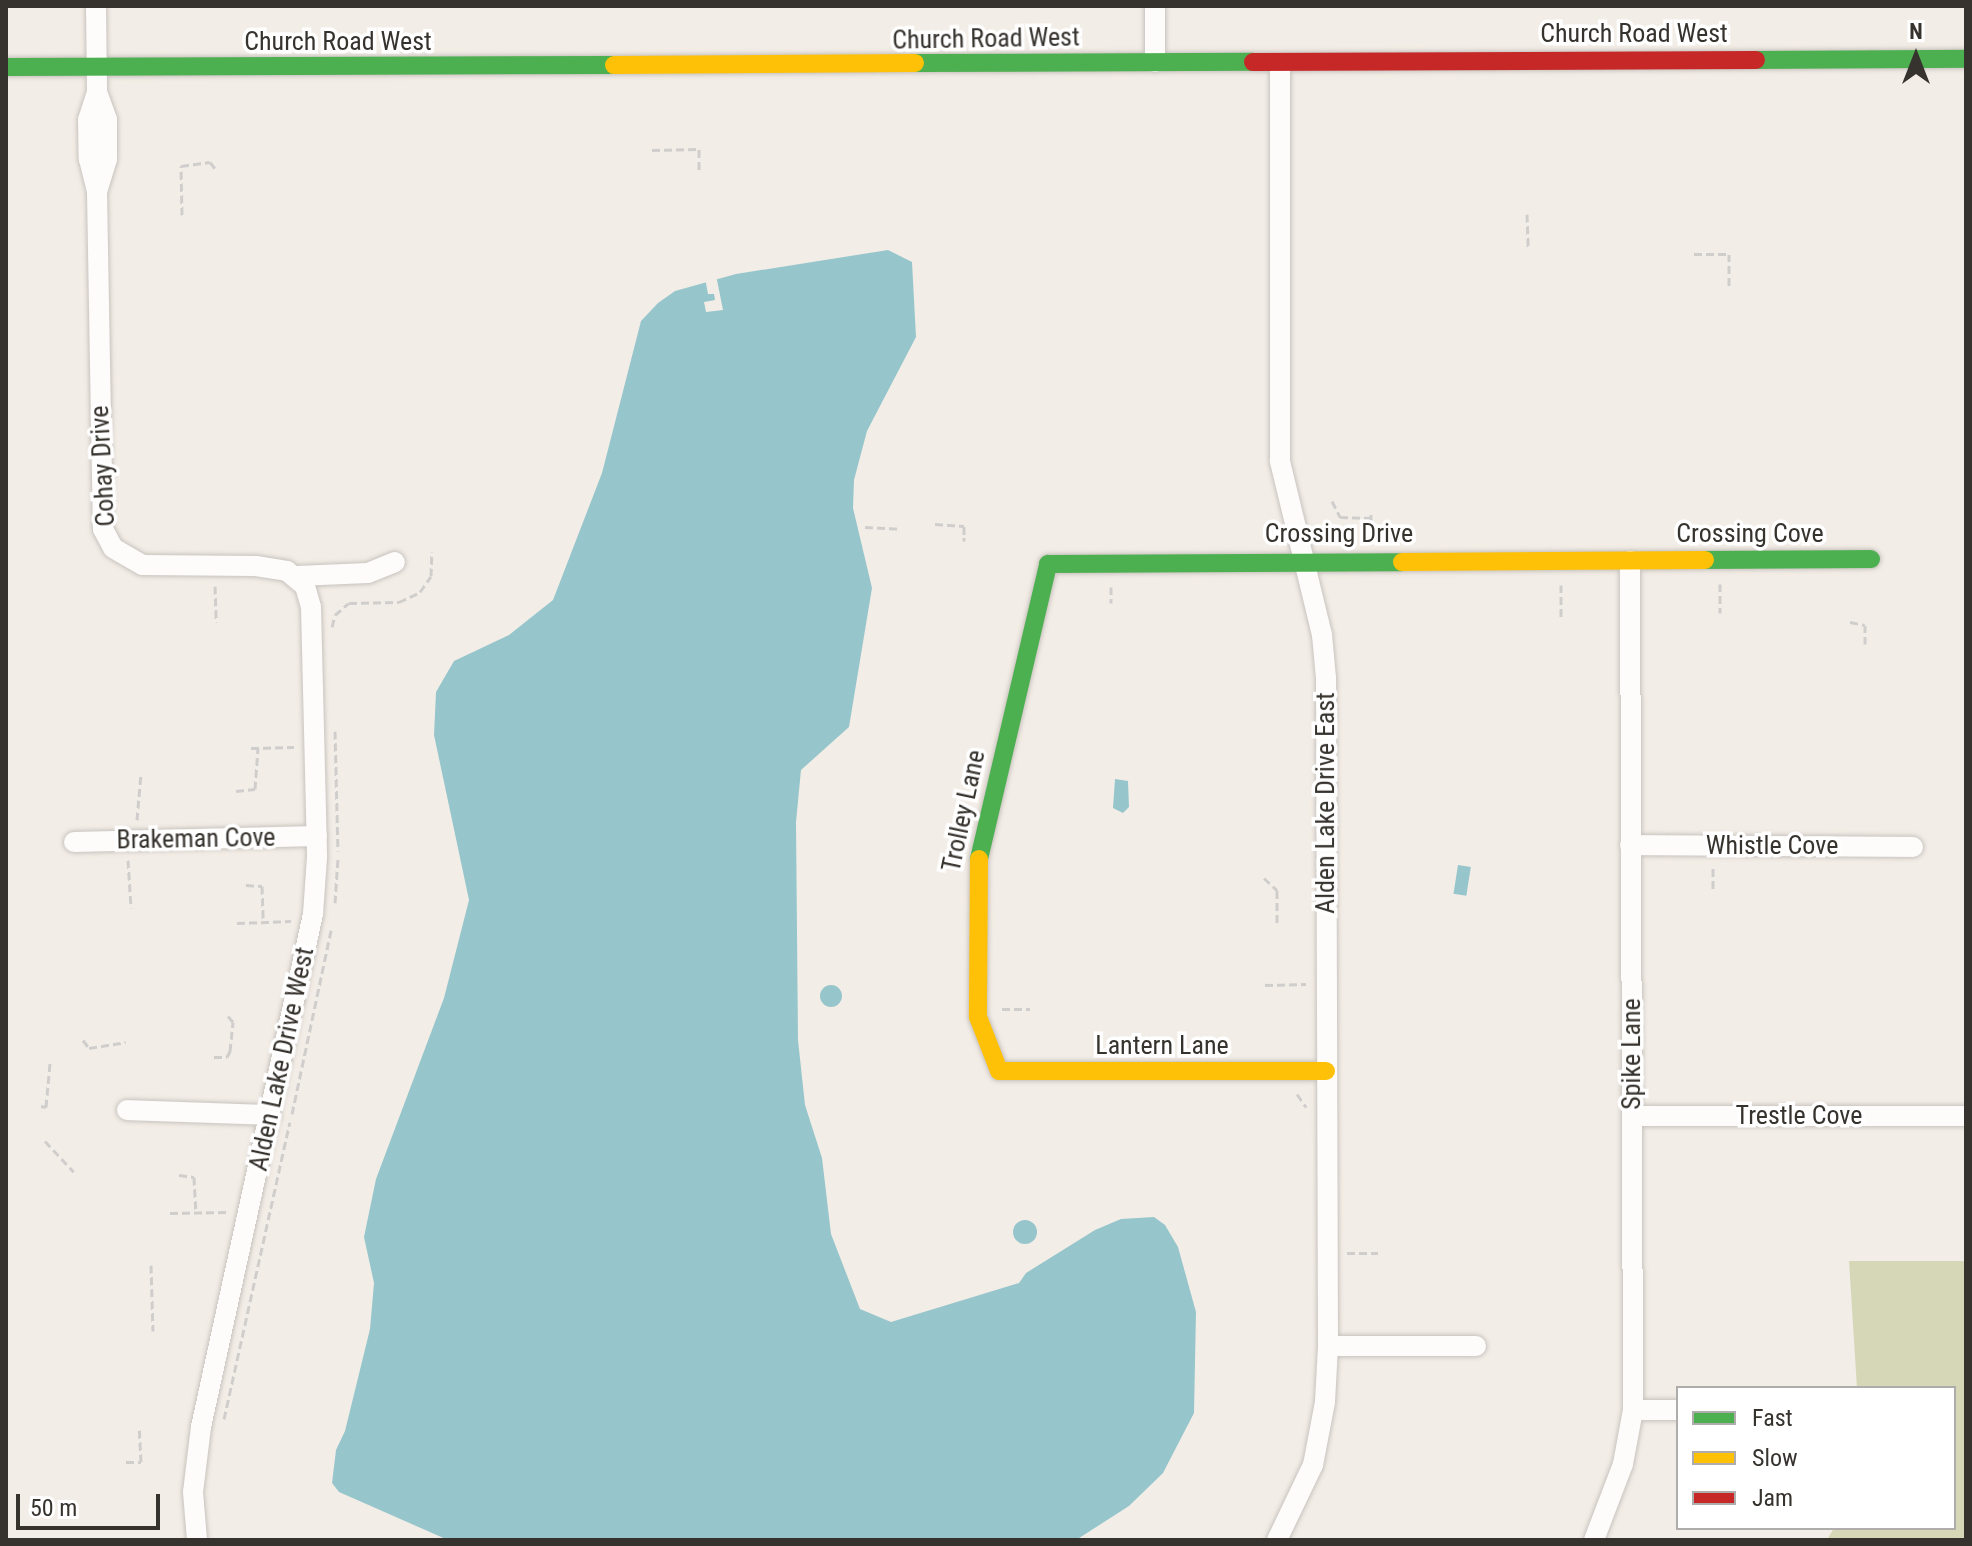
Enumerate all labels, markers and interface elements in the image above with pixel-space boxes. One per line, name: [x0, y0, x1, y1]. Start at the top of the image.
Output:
north arrow: [1876, 16, 1956, 96]
street label: Church Road West: [1540, 18, 1728, 50]
text: N: [1909, 19, 1923, 44]
street label: Church Road West: [892, 22, 1080, 56]
street label: Church Road West: [244, 26, 432, 58]
street label: Cohay Drive: [84, 405, 122, 527]
street label: Crossing Drive: [1265, 518, 1413, 550]
street label: Crossing Cove: [1676, 518, 1824, 550]
street label: Alden Lake Drive East: [1310, 692, 1342, 914]
street label: Trolley Lane: [936, 747, 992, 875]
street label: Brakeman Cove: [116, 822, 276, 856]
street label: Whistle Cove: [1706, 830, 1838, 862]
street label: Alden Lake Drive West: [243, 944, 321, 1174]
street label: Spike Lane: [1616, 998, 1648, 1110]
street label: Lantern Lane: [1095, 1030, 1229, 1062]
street label: Trestle Cove: [1736, 1100, 1862, 1132]
legend: [1676, 1386, 1956, 1530]
text: Fast: [1752, 1404, 1793, 1432]
text: Slow: [1752, 1444, 1798, 1472]
scale bar: [20, 1478, 164, 1528]
text: Jam: [1752, 1484, 1793, 1512]
text: 50 m: [30, 1494, 77, 1522]

